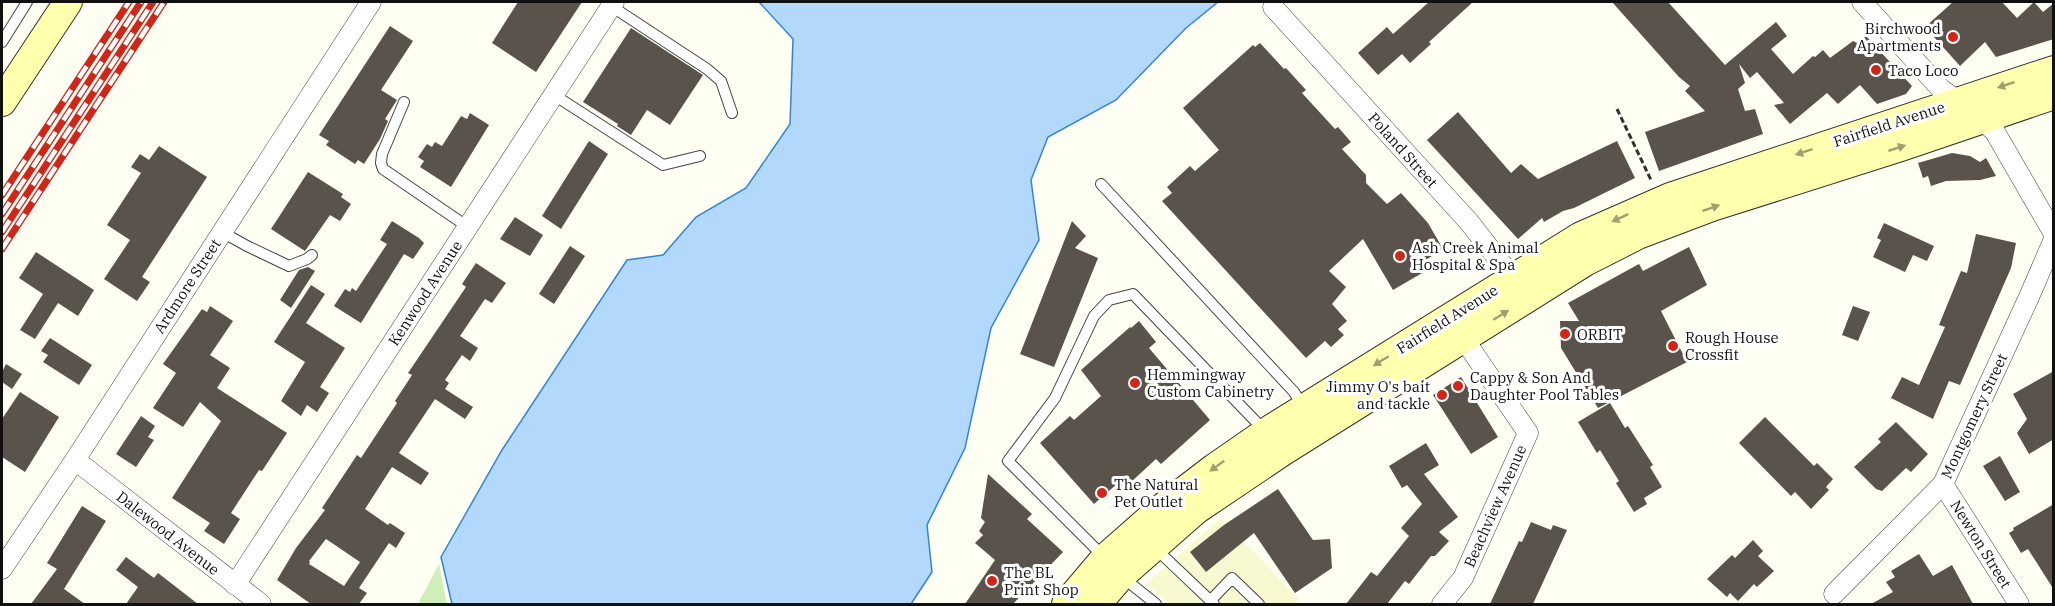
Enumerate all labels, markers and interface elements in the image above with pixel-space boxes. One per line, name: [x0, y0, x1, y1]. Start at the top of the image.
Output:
place label: Birchwood Apartments: [1857, 19, 1941, 55]
marker: Birchwood Apartments: [1946, 30, 1960, 44]
place label: Taco Loco: [1888, 61, 1958, 80]
marker: Taco Loco: [1869, 63, 1883, 77]
one-way arrow: [1997, 81, 2015, 91]
street label: Fairfield Avenue: [1831, 97, 1947, 151]
street label: Poland Street: [1364, 109, 1442, 191]
one-way arrow: [1888, 143, 1906, 152]
one-way arrow: [1794, 148, 1812, 158]
one-way arrow: [1703, 202, 1721, 212]
one-way arrow: [1611, 213, 1629, 223]
street label: Ardmore Street: [149, 235, 225, 337]
street label: Kenwood Avenue: [384, 237, 466, 349]
place label: Ash Creek Animal Hospital & Spa: [1412, 238, 1539, 274]
marker: Ash Creek Animal Hospital & Spa: [1393, 249, 1407, 263]
street label: Fairfield Avenue: [1393, 280, 1501, 358]
one-way arrow: [1493, 309, 1509, 320]
place label: ORBIT: [1577, 325, 1623, 344]
marker: ORBIT: [1558, 327, 1572, 341]
place label: Rough House Crossfit: [1685, 328, 1779, 364]
marker: Rough House Crossfit: [1666, 339, 1680, 353]
street label: Montgomery Street: [1937, 350, 2011, 482]
one-way arrow: [1372, 355, 1389, 366]
place label: Hemmingway Custom Cabinetry: [1147, 365, 1274, 401]
place label: Cappy & Son And Daughter Pool Tables: [1470, 368, 1619, 404]
marker: Hemmingway Custom Cabinetry: [1128, 376, 1142, 390]
place label: Jimmy O's bait and tackle: [1326, 377, 1430, 413]
marker: Cappy & Son And Daughter Pool Tables: [1451, 379, 1465, 393]
marker: Jimmy O's bait and tackle: [1435, 388, 1449, 402]
street label: Beachview Avenue: [1459, 442, 1531, 570]
one-way arrow: [1209, 460, 1224, 472]
place label: The Natural Pet Outlet: [1114, 475, 1198, 511]
marker: The Natural Pet Outlet: [1095, 486, 1109, 500]
street label: Dalewood Avenue: [113, 487, 223, 579]
street label: Newton Street: [1946, 496, 2016, 592]
place label: The BL Print Shop: [1004, 563, 1079, 599]
marker: The BL Print Shop: [985, 574, 999, 588]

